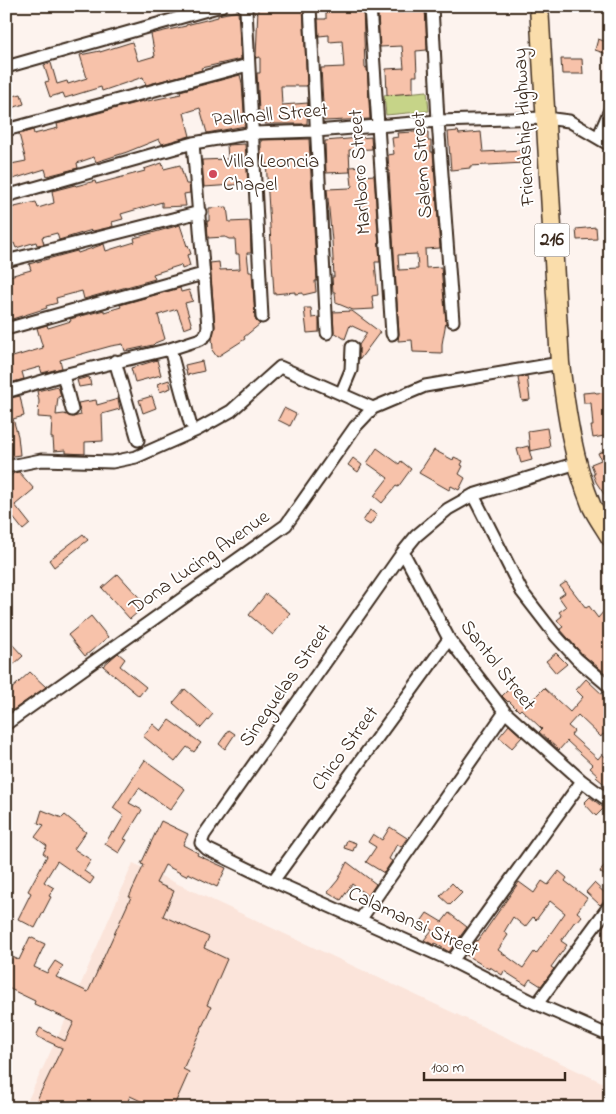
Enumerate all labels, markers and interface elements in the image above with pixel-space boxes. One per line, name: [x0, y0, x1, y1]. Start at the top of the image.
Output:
street label: Friendship Highway: [506, 47, 545, 208]
street label: Pallmall Street: [211, 96, 329, 136]
street label: Marlboro Street: [342, 108, 380, 236]
street label: Salem Street: [405, 110, 441, 219]
place label: Villa Leoncia Chapel: [222, 148, 319, 200]
marker: Villa Leoncia Chapel: [207, 168, 219, 180]
road number: 216: [534, 224, 570, 256]
street label: Dona Lucing Avenue: [123, 504, 277, 624]
street label: Santol Street: [452, 614, 542, 718]
street label: Sineguelas Street: [233, 618, 340, 754]
street label: Chico Street: [305, 700, 387, 797]
street label: Calamansi Street: [343, 880, 483, 966]
scale bar: [424, 1049, 565, 1081]
text: 100 m: [431, 1057, 464, 1079]

